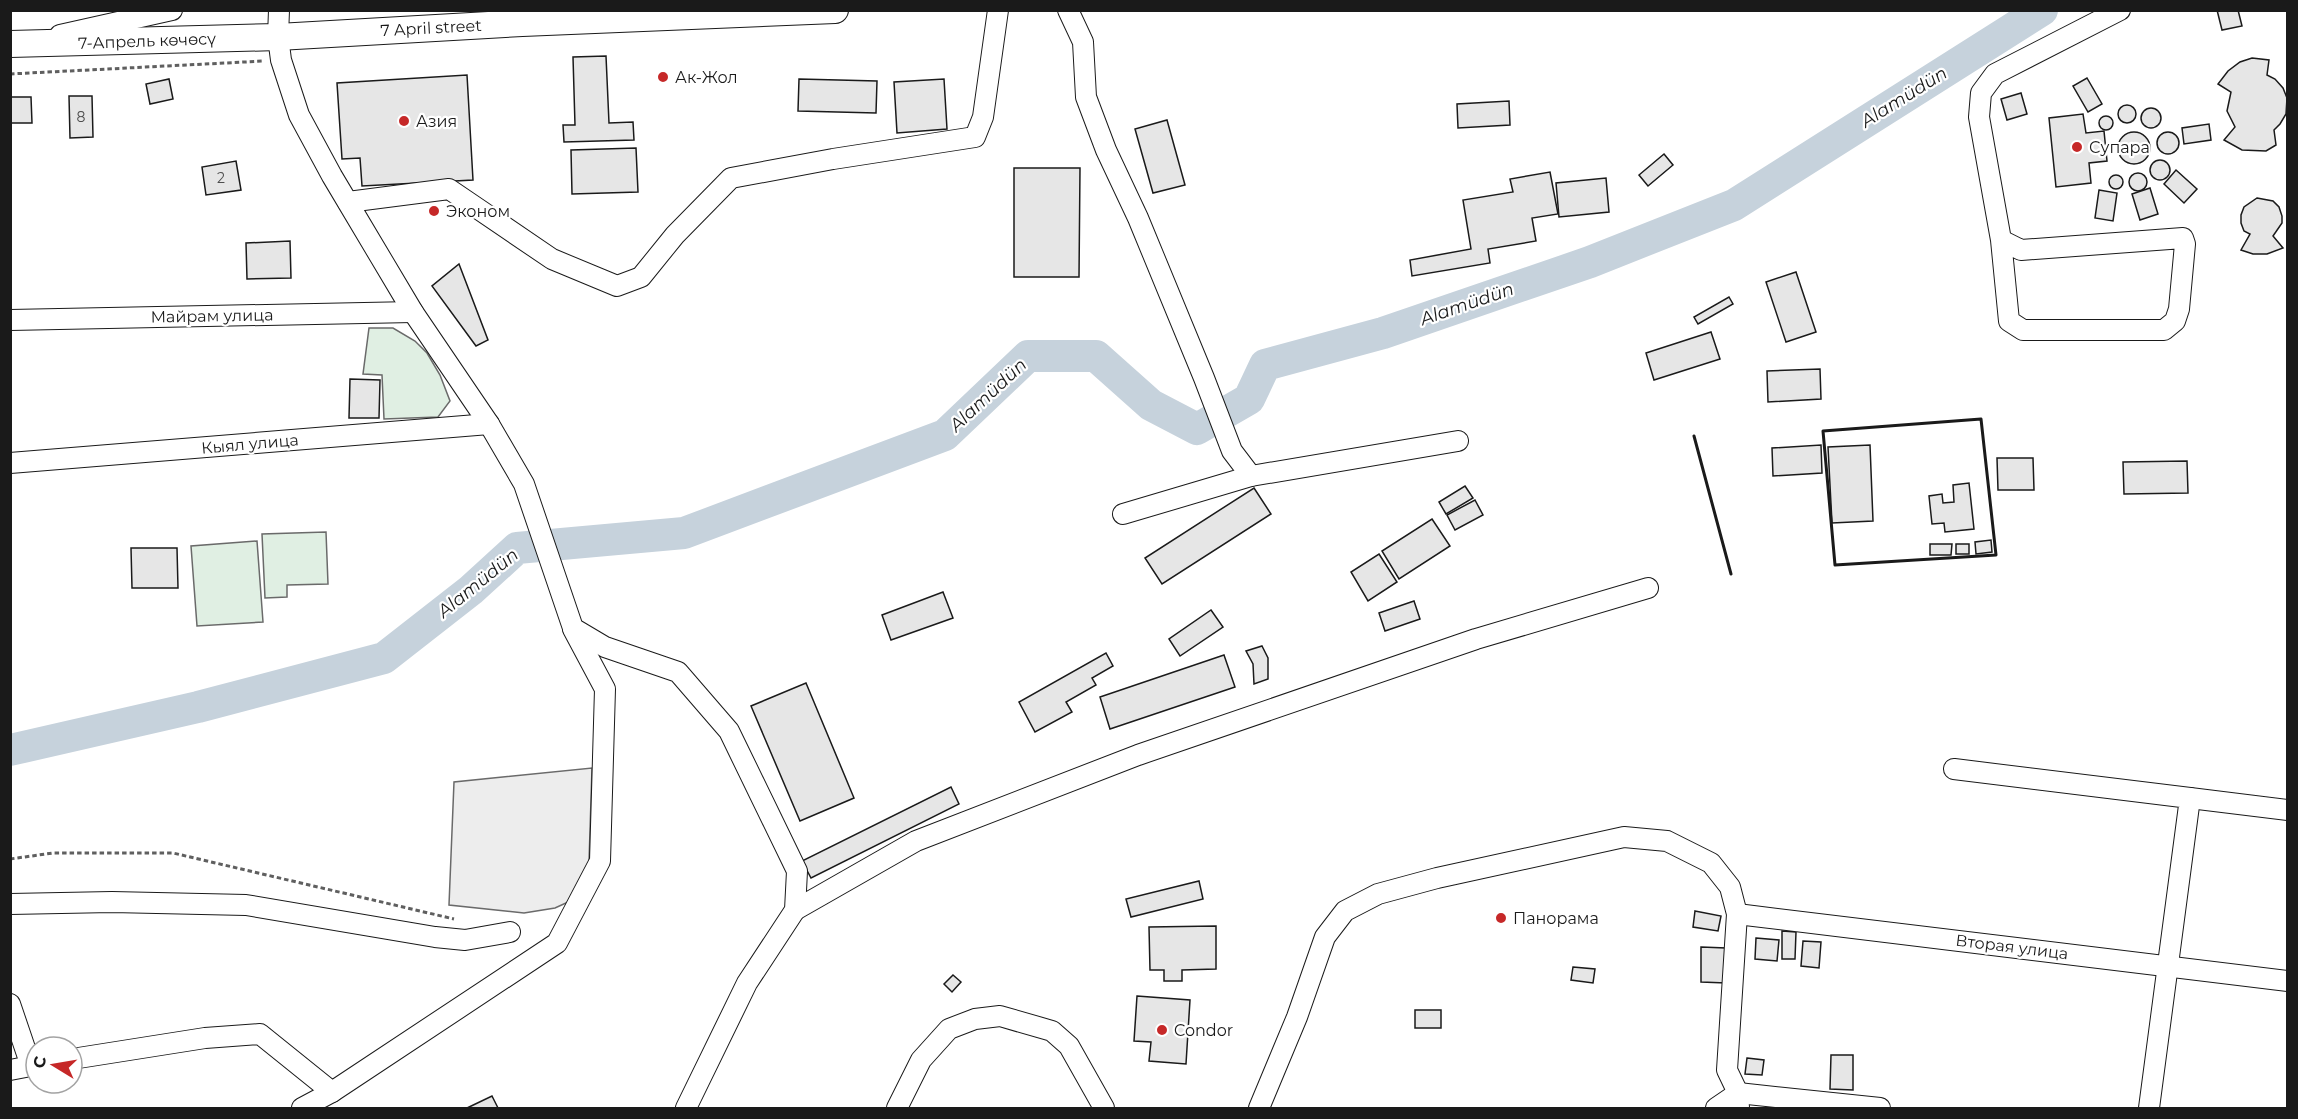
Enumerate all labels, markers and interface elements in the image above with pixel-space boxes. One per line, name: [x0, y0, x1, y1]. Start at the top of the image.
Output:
street label: 7 April street: [380, 16, 483, 40]
street label: 7-Апрель көчөсү: [78, 29, 216, 53]
water label: Alamüdün: [1856, 62, 1951, 133]
place label: Ак-Жол: [675, 68, 738, 87]
marker: Ак-Жол: [656, 70, 670, 84]
house number: 8: [77, 108, 86, 126]
place label: Азия: [416, 112, 457, 131]
marker: Азия: [397, 114, 411, 128]
place label: Супара: [2089, 138, 2150, 157]
marker: Супара: [2070, 140, 2084, 154]
house number: 2: [217, 169, 225, 187]
place label: Эконом: [446, 202, 510, 221]
marker: Эконом: [427, 204, 441, 218]
water label: Alamüdün: [1416, 278, 1517, 331]
street label: Майрам улица: [150, 305, 274, 327]
water label: Alamüdün: [944, 354, 1031, 437]
street label: Кыял улица: [201, 430, 299, 458]
water label: Alamüdün: [432, 544, 523, 623]
place label: Панорама: [1513, 909, 1599, 928]
marker: Панорама: [1494, 911, 1508, 925]
street label: Вторая улица: [1955, 931, 2069, 963]
place label: Condor: [1174, 1021, 1233, 1040]
marker: Condor: [1155, 1023, 1169, 1037]
north arrow: [24, 1035, 84, 1095]
text: С: [29, 1054, 50, 1070]

